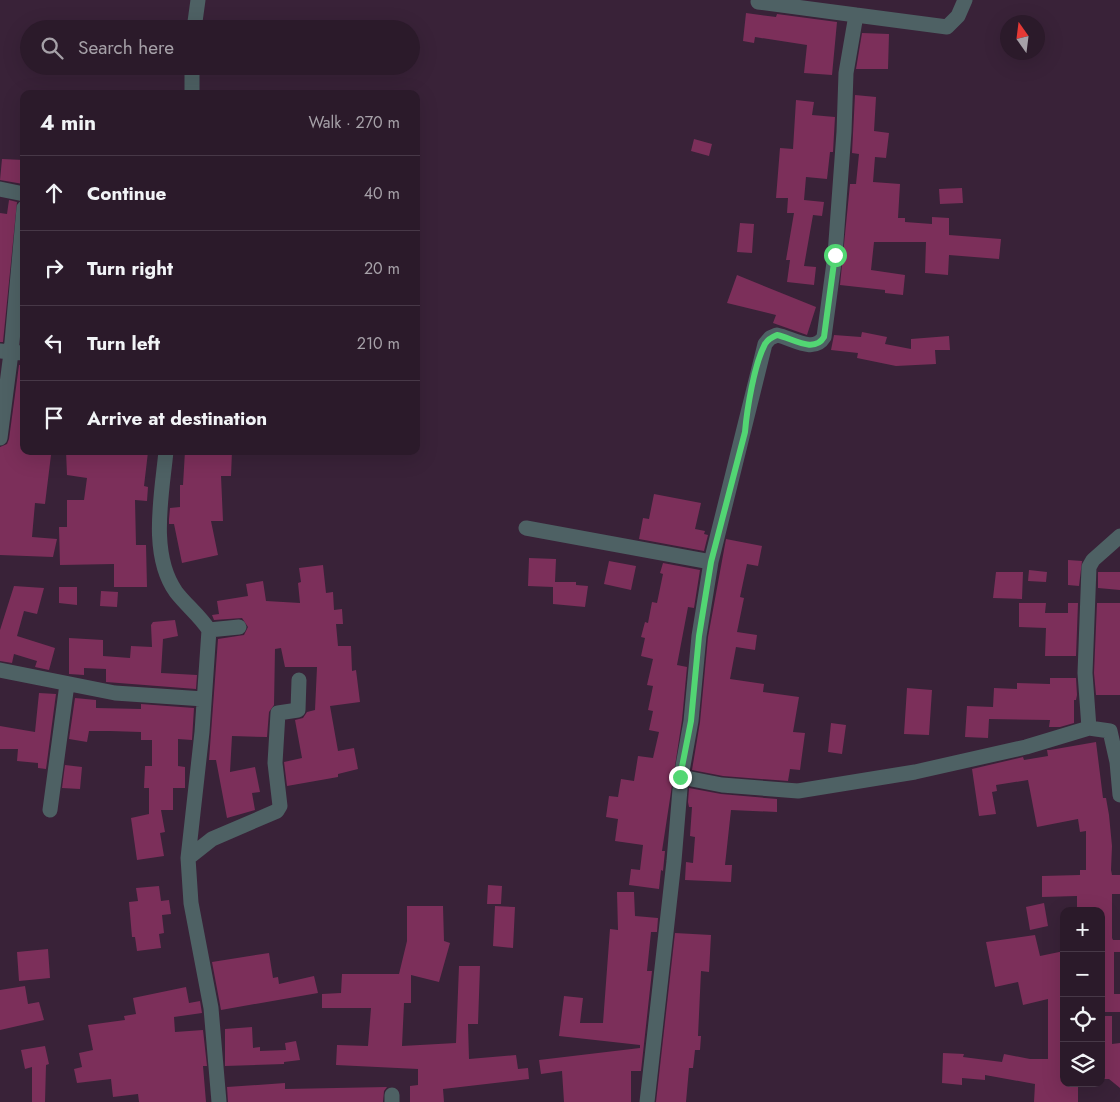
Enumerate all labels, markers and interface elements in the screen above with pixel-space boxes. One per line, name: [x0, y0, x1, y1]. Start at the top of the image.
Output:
north arrow: [1000, 15, 1045, 60]
search box: [20, 20, 420, 75]
icon: search: [38, 34, 66, 62]
text: Search here: [78, 34, 174, 61]
text: 4 min: [40, 108, 96, 138]
text: Walk · 270 m: [309, 111, 400, 134]
icon: ahead: [40, 179, 68, 207]
text: Continue: [87, 180, 166, 207]
text: 40 m: [364, 182, 400, 205]
route start: [824, 244, 847, 267]
icon: right: [40, 254, 68, 282]
text: Turn right: [87, 255, 173, 282]
text: 20 m: [364, 257, 400, 280]
icon: left: [40, 329, 68, 357]
text: Turn left: [87, 330, 160, 357]
text: 210 m: [357, 332, 400, 355]
icon: arrive: [40, 404, 68, 432]
text: Arrive at destination: [87, 405, 267, 432]
route end: [669, 766, 692, 789]
map controls: [1060, 907, 1105, 1087]
button: +: [1060, 907, 1105, 952]
button: −: [1060, 952, 1105, 997]
button: locate: [1060, 997, 1105, 1042]
button: layers: [1060, 1042, 1105, 1087]

